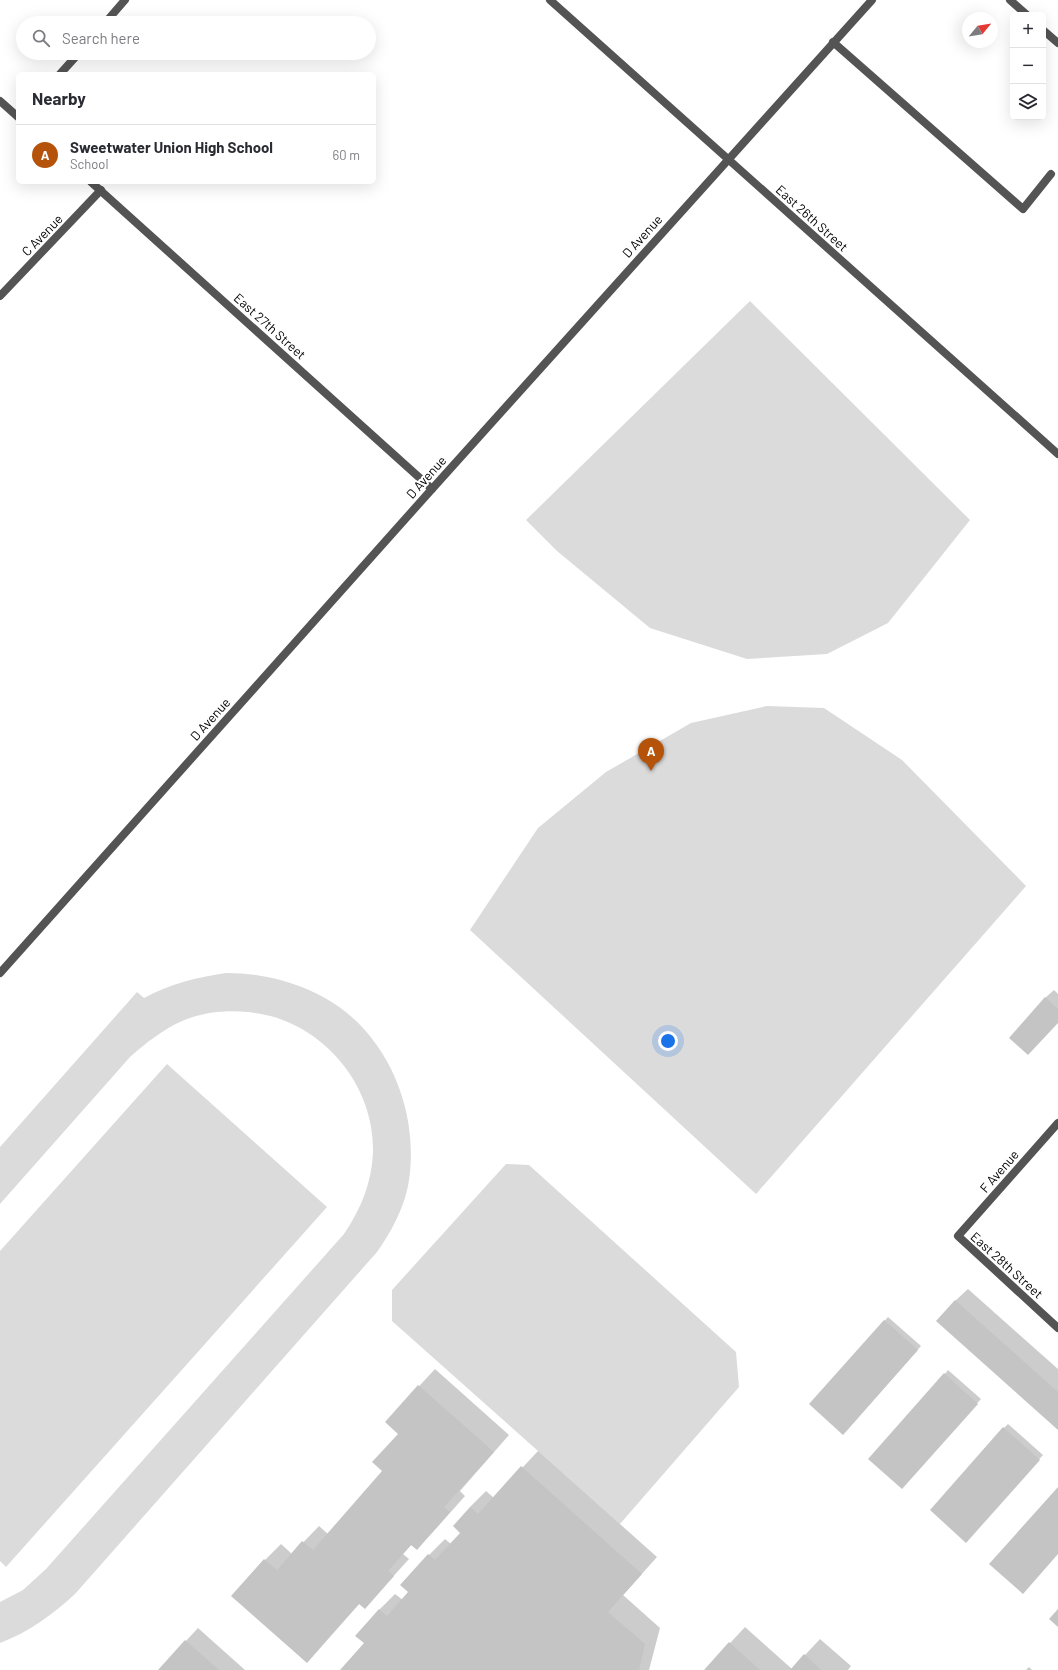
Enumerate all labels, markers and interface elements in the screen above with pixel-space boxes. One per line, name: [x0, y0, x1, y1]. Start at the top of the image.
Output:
north arrow: [962, 12, 998, 48]
map controls: [1010, 12, 1046, 120]
button: +: [1010, 12, 1046, 48]
search box: [16, 16, 376, 60]
icon: search: [30, 27, 52, 49]
text: Search here: [62, 29, 140, 47]
button: −: [1010, 48, 1046, 84]
button: layers: [1010, 84, 1046, 120]
text: Nearby: [32, 88, 86, 108]
text: Sweetwater Union High School: [70, 138, 273, 156]
text: A: [41, 147, 49, 163]
text: 60 m: [333, 147, 360, 163]
text: School: [70, 156, 108, 172]
street label: East 26th Street: [773, 181, 851, 255]
street label: C Avenue: [18, 211, 66, 259]
street label: D Avenue: [619, 211, 665, 261]
street label: East 27th Street: [231, 290, 309, 362]
street label: D Avenue: [403, 452, 449, 502]
street label: D Avenue: [187, 694, 233, 744]
pin: A: [638, 738, 664, 771]
your location: [658, 1031, 678, 1051]
street label: F Avenue: [976, 1146, 1022, 1196]
street label: East 28th Street: [968, 1228, 1046, 1302]

